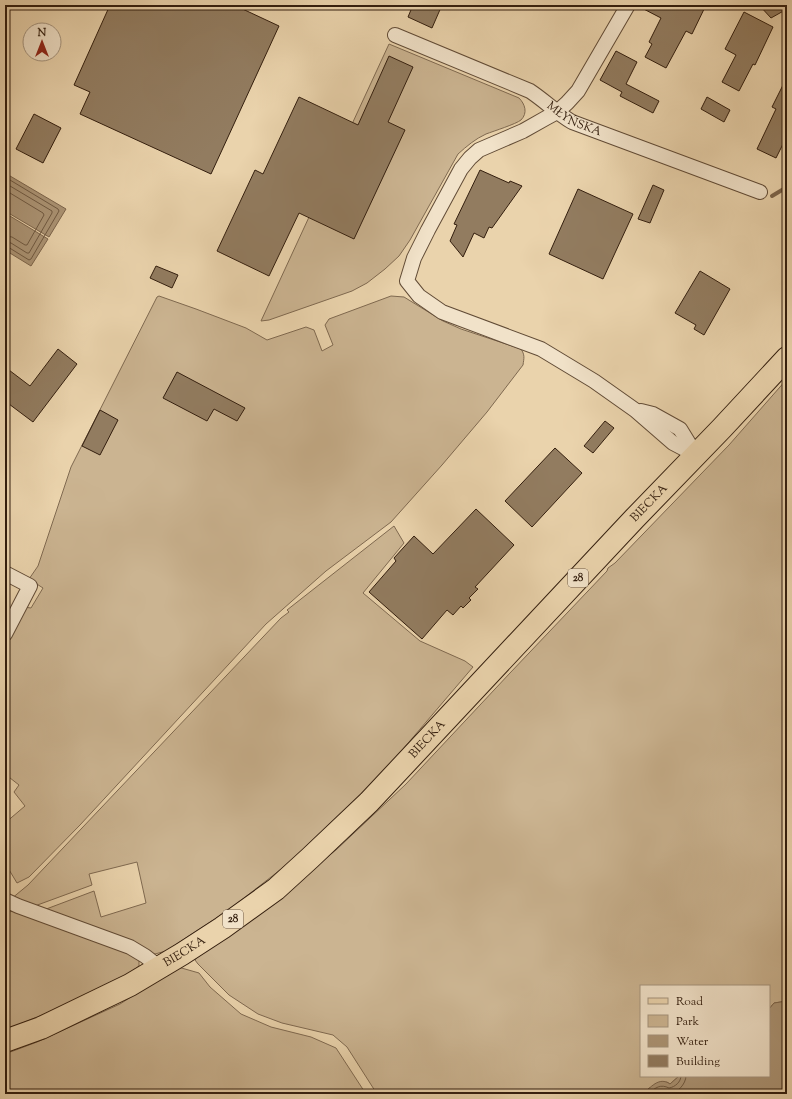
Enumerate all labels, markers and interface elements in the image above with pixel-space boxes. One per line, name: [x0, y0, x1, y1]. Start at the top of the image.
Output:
north arrow: [22, 22, 62, 62]
text: N: [37, 25, 47, 41]
street label: MŁYŃSKA: [542, 97, 604, 141]
street label: BIECKA: [627, 480, 672, 526]
road number: 28: [568, 569, 588, 587]
street label: BIECKA: [405, 716, 450, 763]
road number: 28: [223, 910, 243, 928]
street label: BIECKA: [160, 932, 210, 972]
legend: [640, 985, 770, 1077]
text: Road: [676, 993, 703, 1011]
text: Park: [676, 1013, 699, 1031]
text: Water: [676, 1033, 709, 1051]
text: Building: [676, 1053, 720, 1071]

